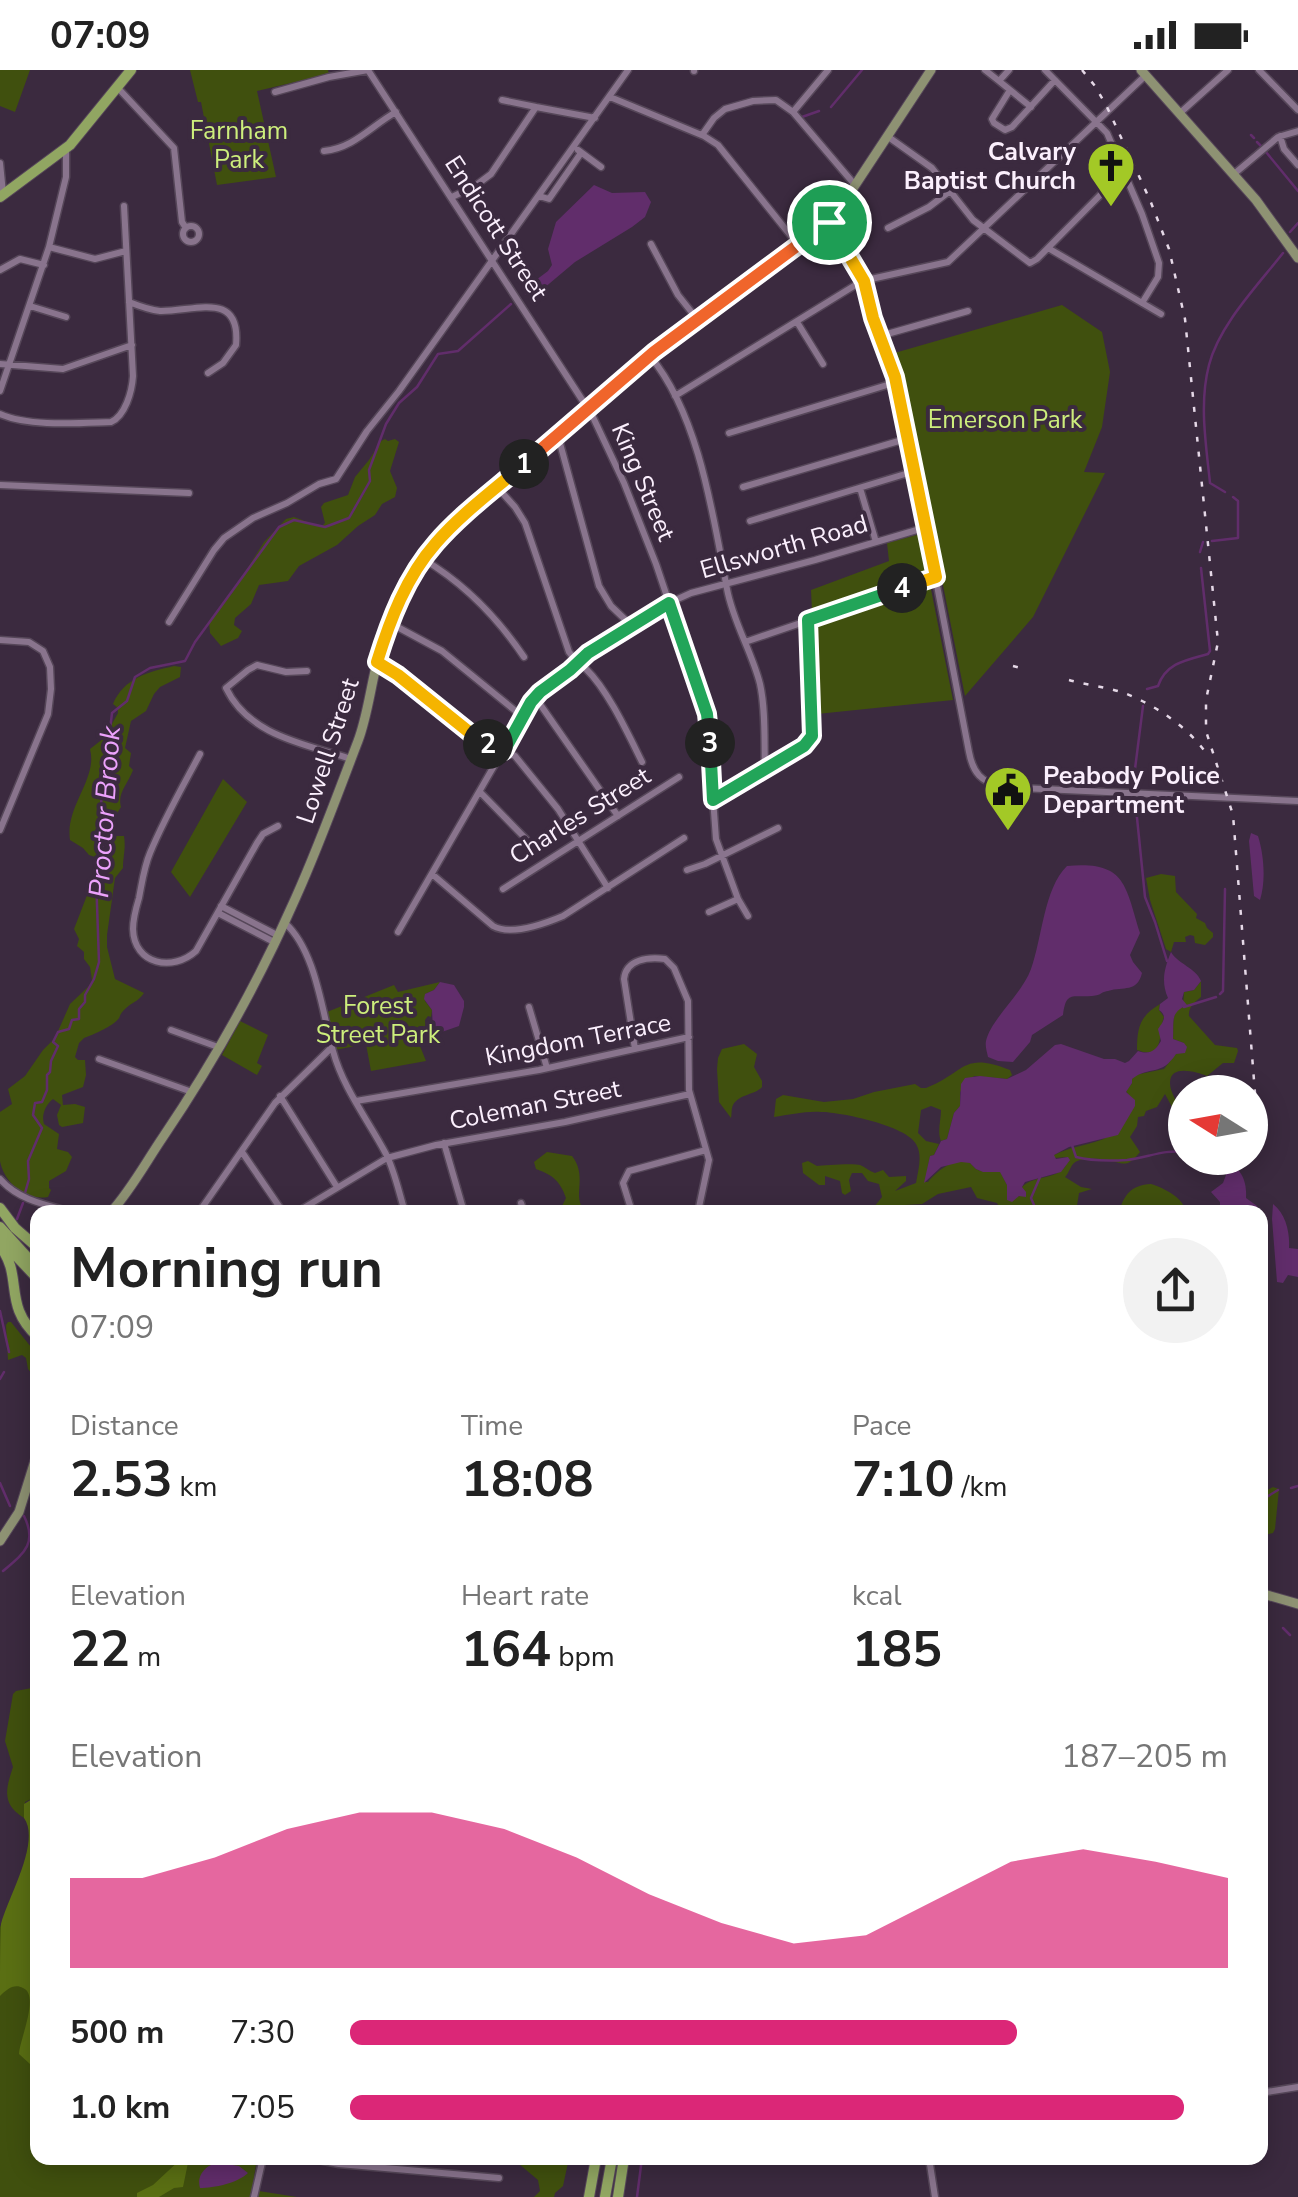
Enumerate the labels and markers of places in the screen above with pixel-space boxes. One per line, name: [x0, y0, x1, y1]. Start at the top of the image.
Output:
place label: Calvary Baptist Church: [904, 135, 1077, 198]
church icon: Calvary Baptist Church: [1085, 140, 1137, 208]
pin: [787, 180, 872, 265]
pin: 1: [499, 439, 549, 489]
pin: 4: [877, 563, 927, 613]
pin: 3: [685, 718, 735, 768]
pin: 2: [463, 719, 513, 769]
place label: Peabody Police Department: [1043, 759, 1220, 822]
public building icon: Peabody Police Department: [982, 764, 1034, 832]

